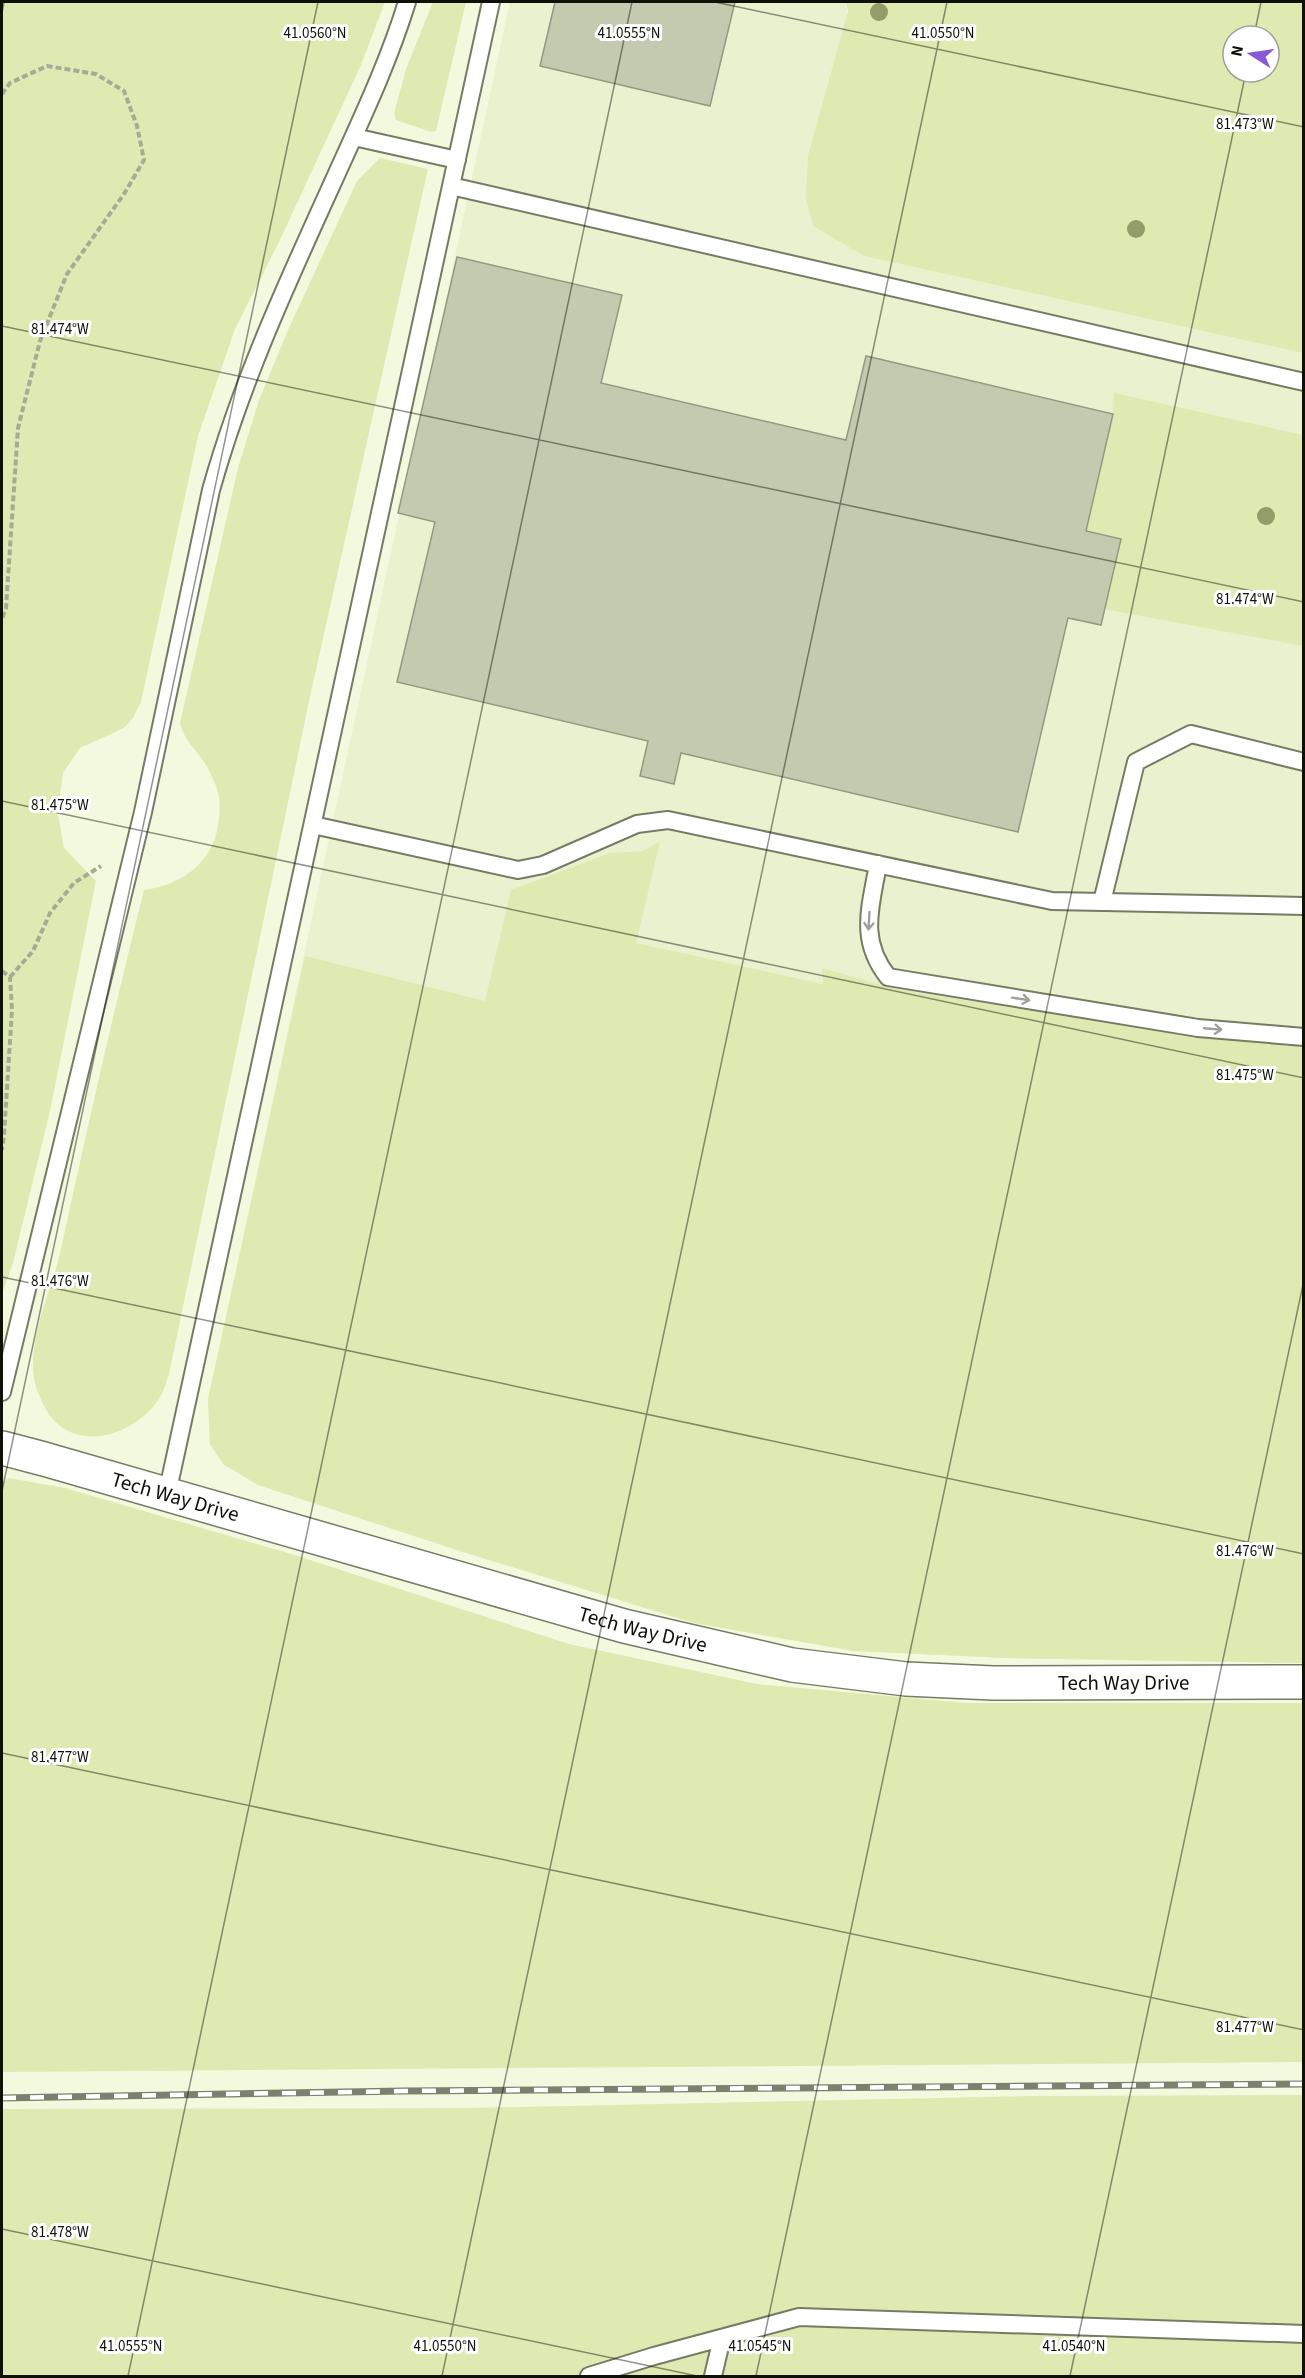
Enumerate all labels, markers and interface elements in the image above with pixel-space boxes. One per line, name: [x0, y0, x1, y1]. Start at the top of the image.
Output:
text: 41.0560°N: [283, 23, 347, 44]
text: 41.0555°N: [597, 23, 661, 44]
text: 41.0550°N: [911, 23, 975, 44]
north arrow: [1221, 24, 1281, 84]
text: N: [1225, 44, 1249, 59]
text: 81.473°W: [1216, 114, 1274, 135]
text: 81.474°W: [31, 319, 89, 340]
text: 81.474°W: [1216, 589, 1274, 610]
text: 81.475°W: [31, 795, 89, 816]
one-way arrow: [864, 911, 875, 930]
one-way arrow: [1010, 993, 1030, 1004]
one-way arrow: [1203, 1024, 1222, 1035]
text: 81.475°W: [1216, 1065, 1274, 1086]
text: 81.476°W: [31, 1271, 89, 1292]
street label: Tech Way Drive: [108, 1464, 243, 1529]
text: 81.476°W: [1216, 1541, 1274, 1562]
street label: Tech Way Drive: [575, 1599, 710, 1660]
street label: Tech Way Drive: [1058, 1667, 1190, 1698]
text: 81.477°W: [31, 1747, 89, 1768]
text: 81.477°W: [1216, 2017, 1274, 2038]
text: 81.478°W: [31, 2222, 89, 2243]
text: 41.0555°N: [99, 2336, 163, 2357]
text: 41.0550°N: [413, 2336, 477, 2357]
text: 41.0545°N: [728, 2336, 792, 2357]
text: 41.0540°N: [1042, 2336, 1106, 2357]

